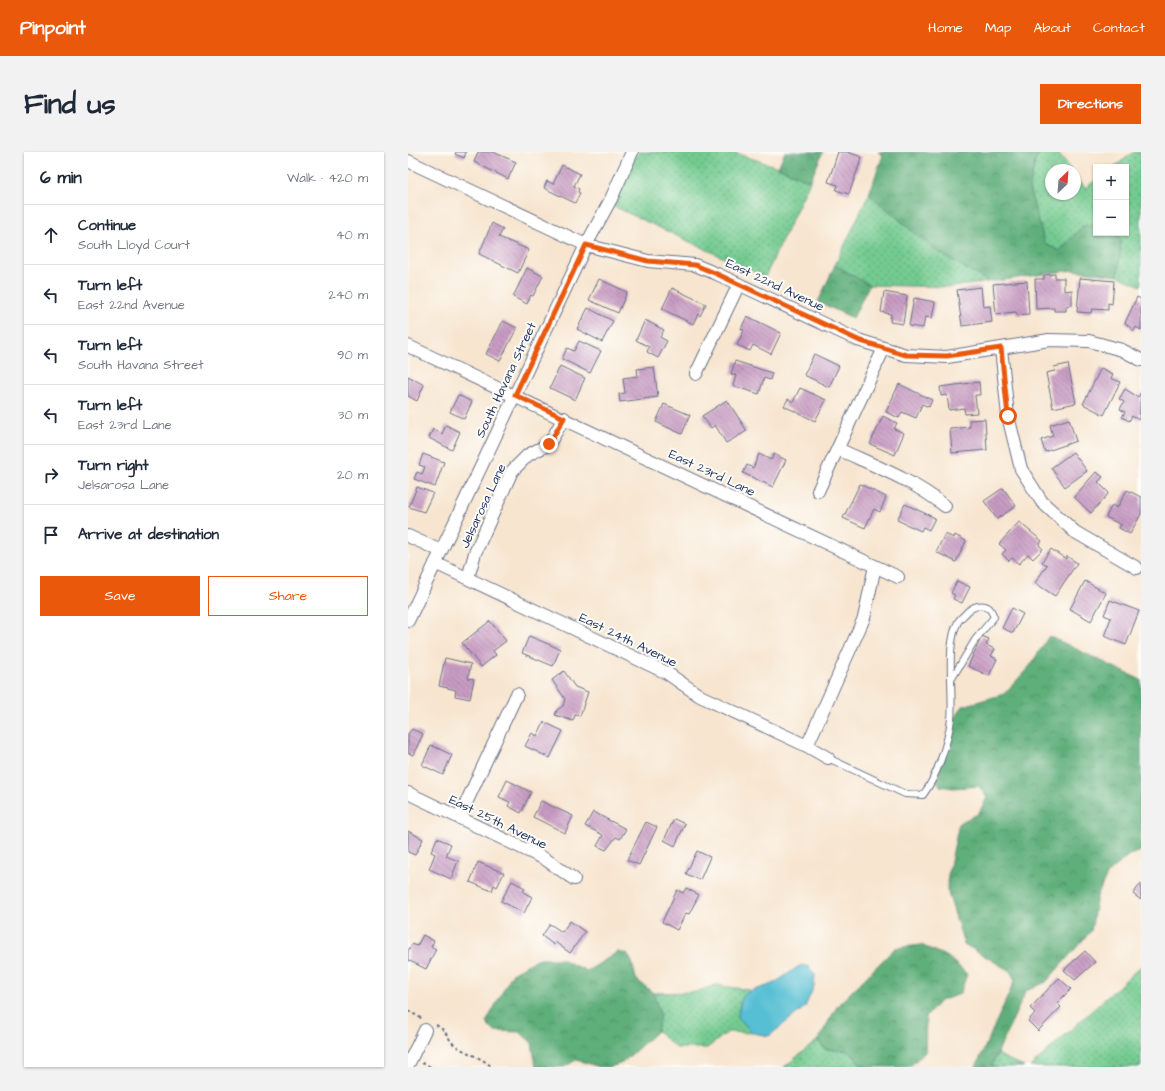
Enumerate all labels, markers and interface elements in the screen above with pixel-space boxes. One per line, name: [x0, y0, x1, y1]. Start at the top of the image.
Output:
text: Pinpoint: [20, 15, 86, 42]
text: Home: [928, 18, 963, 38]
text: Map: [985, 18, 1011, 38]
text: About: [1033, 18, 1071, 38]
text: Contact: [1093, 18, 1145, 38]
button: Directions: [1040, 84, 1141, 124]
text: Find us: [24, 85, 115, 124]
north arrow: [1045, 164, 1081, 200]
map controls: [1093, 164, 1129, 236]
button: +: [1093, 164, 1129, 200]
text: 6 min: [40, 166, 82, 190]
text: Walk · 420 m: [287, 169, 368, 187]
button: −: [1093, 200, 1129, 236]
text: Continue: [78, 215, 136, 236]
icon: ahead: [40, 224, 62, 246]
text: 40 m: [336, 226, 368, 244]
text: South Lloyd Court: [78, 236, 190, 254]
street label: East 22nd Avenue: [723, 254, 827, 316]
text: Turn left: [78, 275, 142, 296]
icon: left: [40, 284, 62, 306]
text: 240 m: [328, 286, 368, 304]
text: East 22nd Avenue: [78, 296, 185, 314]
street label: South Havana Street: [471, 319, 541, 441]
text: Turn left: [78, 335, 142, 356]
icon: left: [40, 344, 62, 366]
text: 90 m: [337, 346, 368, 364]
text: South Havana Street: [78, 356, 203, 374]
text: Turn left: [78, 395, 142, 416]
icon: left: [40, 404, 62, 426]
text: 30 m: [338, 406, 368, 424]
route start: [999, 407, 1017, 425]
text: East 23rd Lane: [78, 416, 172, 434]
route end: [540, 435, 558, 453]
street label: East 23rd Lane: [666, 445, 758, 501]
text: Turn right: [78, 455, 149, 476]
street label: Jelsarosa Lane: [456, 461, 510, 551]
icon: right: [40, 464, 62, 486]
text: 20 m: [337, 466, 368, 484]
text: Jelsarosa Lane: [78, 476, 169, 494]
icon: arrive: [40, 524, 62, 546]
text: Arrive at destination: [78, 524, 219, 545]
button: Save: [40, 576, 200, 616]
button: Share: [208, 576, 368, 616]
street label: East 24th Avenue: [576, 609, 680, 671]
street label: East 25th Avenue: [446, 790, 550, 854]

